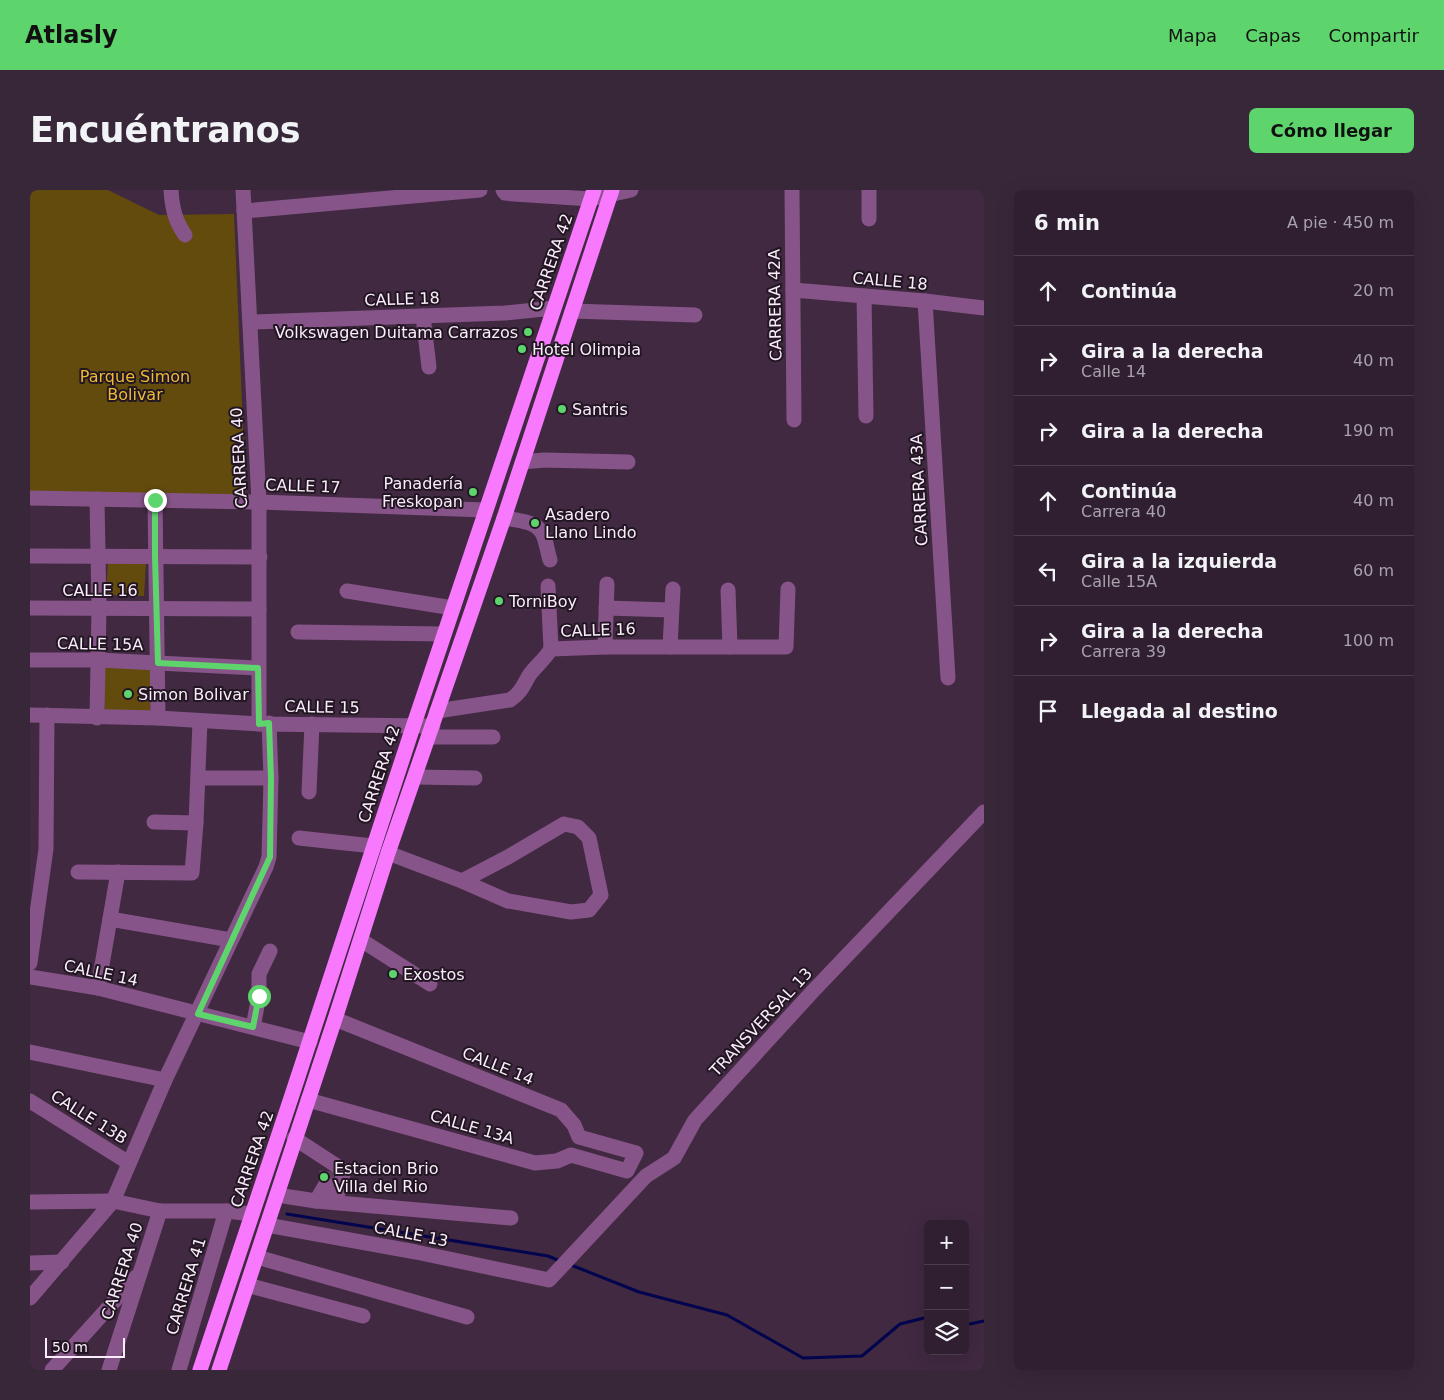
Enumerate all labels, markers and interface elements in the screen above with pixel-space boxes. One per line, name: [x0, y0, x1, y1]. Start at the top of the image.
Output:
text: Atlasly: [25, 21, 118, 49]
text: Mapa: [1168, 25, 1217, 46]
text: Capas: [1245, 25, 1301, 46]
text: Compartir: [1329, 25, 1419, 46]
button: Cómo llegar: [1249, 108, 1414, 153]
text: Encuéntranos: [30, 110, 301, 150]
street label: CARRERA 42: [526, 211, 576, 313]
text: 6 min: [1034, 211, 1100, 235]
text: A pie · 450 m: [1287, 213, 1394, 232]
street label: CARRERA 42A: [765, 249, 785, 361]
street label: CALLE 18: [852, 268, 928, 294]
icon: ahead: [1034, 277, 1062, 305]
text: Continúa: [1081, 280, 1177, 302]
text: 20 m: [1353, 281, 1394, 300]
street label: CALLE 18: [364, 288, 440, 310]
place label: Volkswagen Duitama Carrazos: [275, 323, 518, 342]
marker: Volkswagen Duitama Carrazos: [522, 326, 534, 338]
place label: Hotel Olimpia: [532, 340, 641, 359]
text: Gira a la derecha: [1081, 340, 1264, 362]
marker: Hotel Olimpia: [516, 343, 528, 355]
icon: right: [1034, 347, 1062, 375]
text: 40 m: [1353, 351, 1394, 370]
text: Calle 14: [1081, 362, 1146, 381]
park label: Parque Simon Bolivar: [80, 367, 190, 404]
place label: Santris: [572, 400, 628, 419]
marker: Santris: [556, 403, 568, 415]
street label: CARRERA 40: [227, 407, 251, 509]
icon: right: [1034, 417, 1062, 445]
text: Gira a la derecha: [1081, 420, 1264, 442]
text: 190 m: [1343, 421, 1394, 440]
street label: CARRERA 43A: [907, 433, 931, 547]
place label: Panadería Freskopan: [382, 474, 463, 511]
street label: CALLE 17: [265, 475, 341, 497]
text: Continúa: [1081, 480, 1177, 502]
marker: Panadería Freskopan: [467, 486, 479, 498]
icon: ahead: [1034, 487, 1062, 515]
route end: [144, 489, 167, 512]
text: 40 m: [1353, 491, 1394, 510]
text: Carrera 40: [1081, 502, 1166, 521]
place label: Asadero Llano Lindo: [545, 505, 637, 542]
marker: Asadero Llano Lindo: [529, 517, 541, 529]
text: Gira a la izquierda: [1081, 550, 1277, 572]
icon: left: [1034, 557, 1062, 585]
text: 60 m: [1353, 561, 1394, 580]
text: Calle 15A: [1081, 572, 1157, 591]
street label: CALLE 16: [62, 581, 138, 600]
place label: TorniBoy: [508, 592, 577, 611]
marker: TorniBoy: [493, 595, 505, 607]
street label: CALLE 16: [560, 619, 636, 641]
text: Gira a la derecha: [1081, 620, 1264, 642]
icon: right: [1034, 627, 1062, 655]
text: 100 m: [1343, 631, 1394, 650]
street label: CALLE 15A: [57, 634, 143, 654]
text: Carrera 39: [1081, 642, 1166, 661]
place label: Simon Bolivar: [138, 685, 249, 704]
marker: Simon Bolivar: [122, 688, 134, 700]
street label: CALLE 15: [284, 697, 360, 717]
icon: arrive: [1034, 697, 1062, 725]
text: Llegada al destino: [1081, 700, 1278, 722]
street label: CARRERA 42: [354, 723, 404, 825]
street label: CALLE 14: [62, 956, 140, 990]
street label: TRANSVERSAL 13: [705, 964, 816, 1081]
place label: Exostos: [403, 965, 465, 984]
marker: Exostos: [387, 968, 399, 980]
route start: [248, 985, 271, 1008]
street label: CALLE 14: [459, 1043, 537, 1089]
street label: CALLE 13B: [47, 1086, 131, 1148]
street label: CALLE 13A: [428, 1106, 516, 1148]
street label: CARRERA 42: [227, 1108, 277, 1210]
place label: Estacion Brio Villa del Rio: [334, 1159, 439, 1196]
marker: Estacion Brio Villa del Rio: [318, 1171, 330, 1183]
street label: CALLE 13: [372, 1217, 450, 1251]
street label: CARRERA 40: [97, 1220, 147, 1322]
map controls: [924, 1220, 969, 1355]
button: +: [924, 1220, 969, 1265]
street label: CARRERA 41: [162, 1235, 210, 1337]
button: −: [924, 1265, 969, 1310]
button: layers: [924, 1310, 969, 1355]
scale bar: [45, 1335, 125, 1358]
text: 50 m: [52, 1339, 88, 1355]

